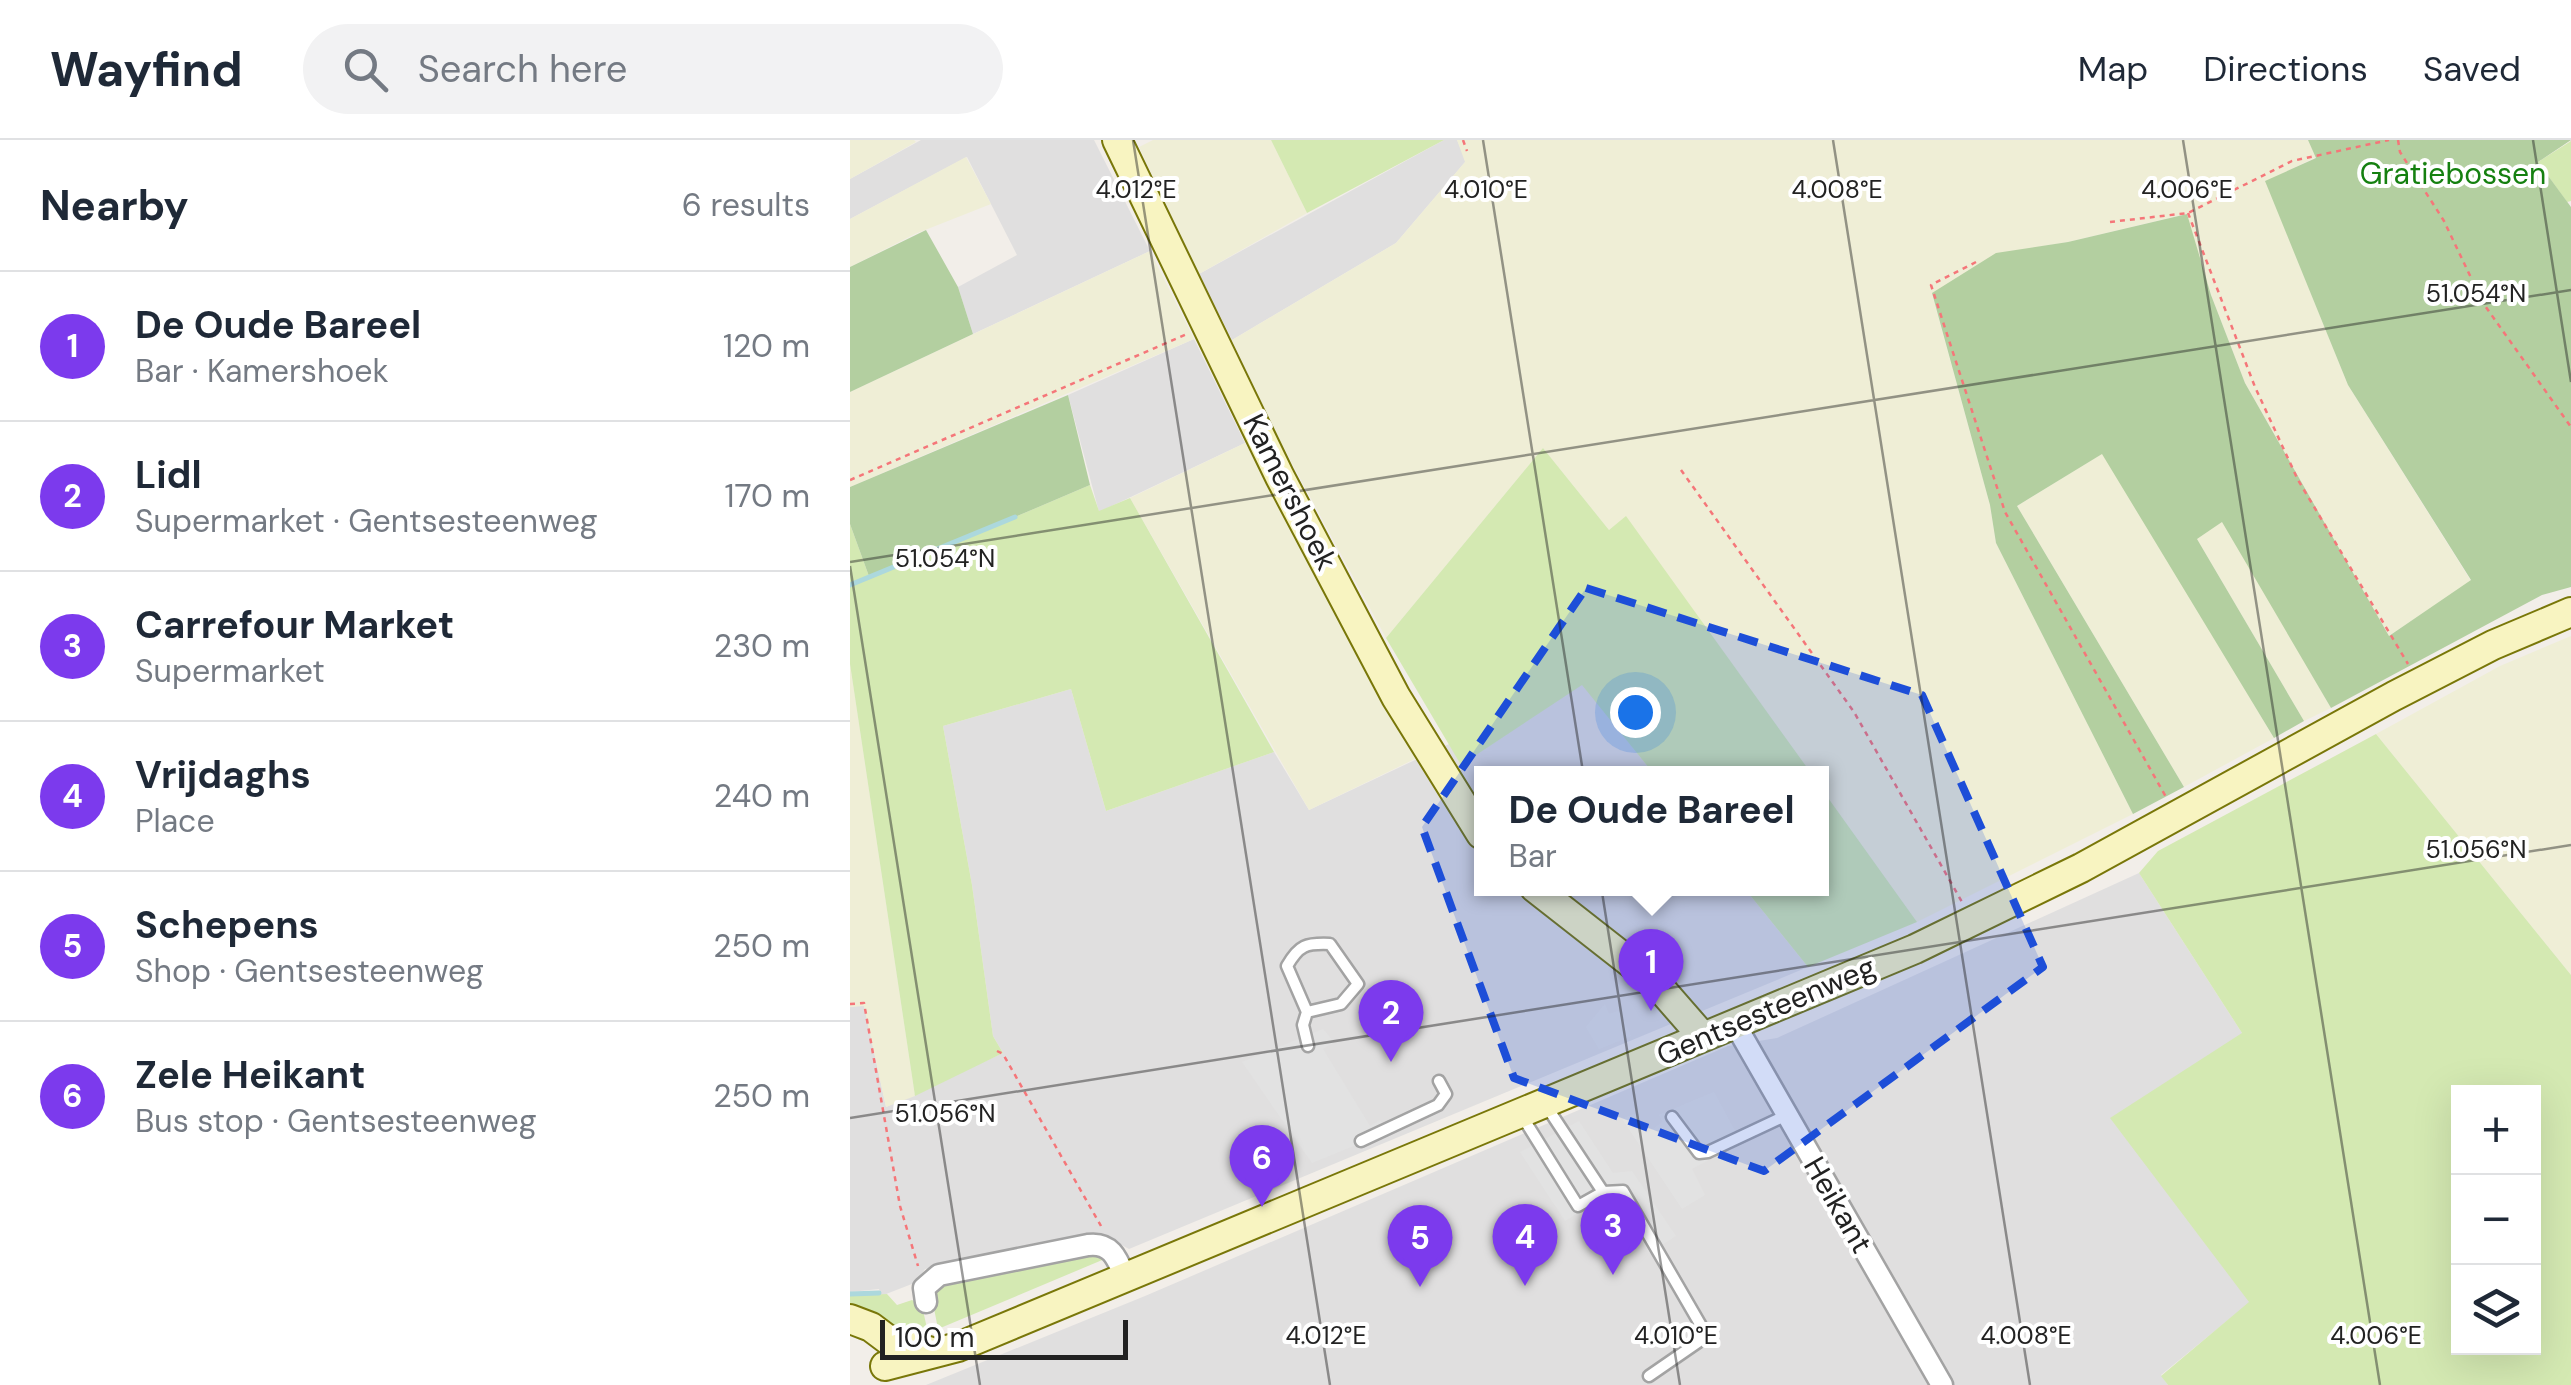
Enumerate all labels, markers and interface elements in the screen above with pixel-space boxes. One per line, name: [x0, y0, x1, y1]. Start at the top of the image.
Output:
search box: [303, 24, 1003, 114]
text: Wayfind: [50, 38, 243, 101]
icon: search: [338, 42, 393, 97]
text: Search here: [418, 44, 627, 94]
text: Map: [2078, 46, 2148, 92]
text: Directions: [2203, 46, 2368, 92]
text: Saved: [2423, 46, 2521, 92]
park label: Gratiebossen: [2360, 154, 2546, 193]
text: 4.012°E: [1095, 173, 1177, 206]
text: 4.010°E: [1444, 173, 1528, 206]
text: 4.008°E: [1791, 173, 1883, 206]
text: 4.006°E: [2141, 173, 2233, 206]
text: Nearby: [40, 178, 189, 233]
text: 6 results: [682, 184, 810, 226]
text: 51.054°N: [2426, 277, 2526, 310]
text: De Oude Bareel: [135, 300, 421, 350]
text: 1: [67, 325, 78, 367]
text: 120 m: [723, 325, 810, 367]
text: Bar · Kamershoek: [135, 350, 389, 392]
street label: Kamershoek: [1234, 407, 1346, 577]
text: Lidl: [135, 450, 202, 500]
text: 2: [63, 475, 82, 517]
text: 170 m: [724, 475, 810, 517]
text: Supermarket · Gentsesteenweg: [135, 500, 598, 542]
text: 51.054°N: [895, 542, 995, 575]
text: Carrefour Market: [135, 600, 454, 650]
text: 3: [63, 625, 82, 667]
text: 230 m: [714, 625, 810, 667]
text: Supermarket: [135, 650, 325, 692]
your location: [1610, 687, 1661, 738]
text: Vrijdaghs: [135, 750, 311, 800]
popup: [1474, 766, 1829, 896]
text: 4: [62, 775, 83, 817]
text: 240 m: [714, 775, 810, 817]
text: De Oude Bareel: [1508, 785, 1795, 835]
text: Place: [135, 800, 215, 842]
text: 51.056°N: [2426, 833, 2526, 866]
text: Bar: [1508, 835, 1557, 877]
text: Schepens: [135, 900, 319, 950]
text: 5: [63, 925, 82, 967]
text: 250 m: [713, 925, 810, 967]
pin: 1: [1618, 928, 1684, 1011]
street label: Gentsesteenweg: [1651, 947, 1881, 1074]
text: Shop · Gentsesteenweg: [135, 950, 484, 992]
pin: 2: [1358, 980, 1424, 1062]
text: Zele Heikant: [135, 1050, 366, 1100]
text: 6: [62, 1075, 83, 1117]
text: 250 m: [713, 1075, 810, 1117]
map controls: [2451, 1085, 2541, 1355]
button: +: [2451, 1085, 2541, 1175]
text: 51.056°N: [895, 1097, 995, 1130]
text: Bus stop · Gentsesteenweg: [135, 1100, 537, 1142]
pin: 6: [1230, 1124, 1294, 1207]
street label: Heikant: [1795, 1150, 1882, 1260]
button: −: [2451, 1175, 2541, 1265]
pin: 3: [1580, 1192, 1646, 1275]
pin: 5: [1388, 1204, 1452, 1287]
pin: 4: [1492, 1204, 1558, 1286]
button: layers: [2451, 1265, 2541, 1355]
scale bar: [880, 1315, 1128, 1360]
text: 100 m: [895, 1319, 974, 1356]
text: 4.012°E: [1285, 1319, 1367, 1352]
text: 4.010°E: [1634, 1319, 1718, 1352]
text: 4.008°E: [1980, 1319, 2072, 1352]
text: 4.006°E: [2330, 1319, 2422, 1352]

